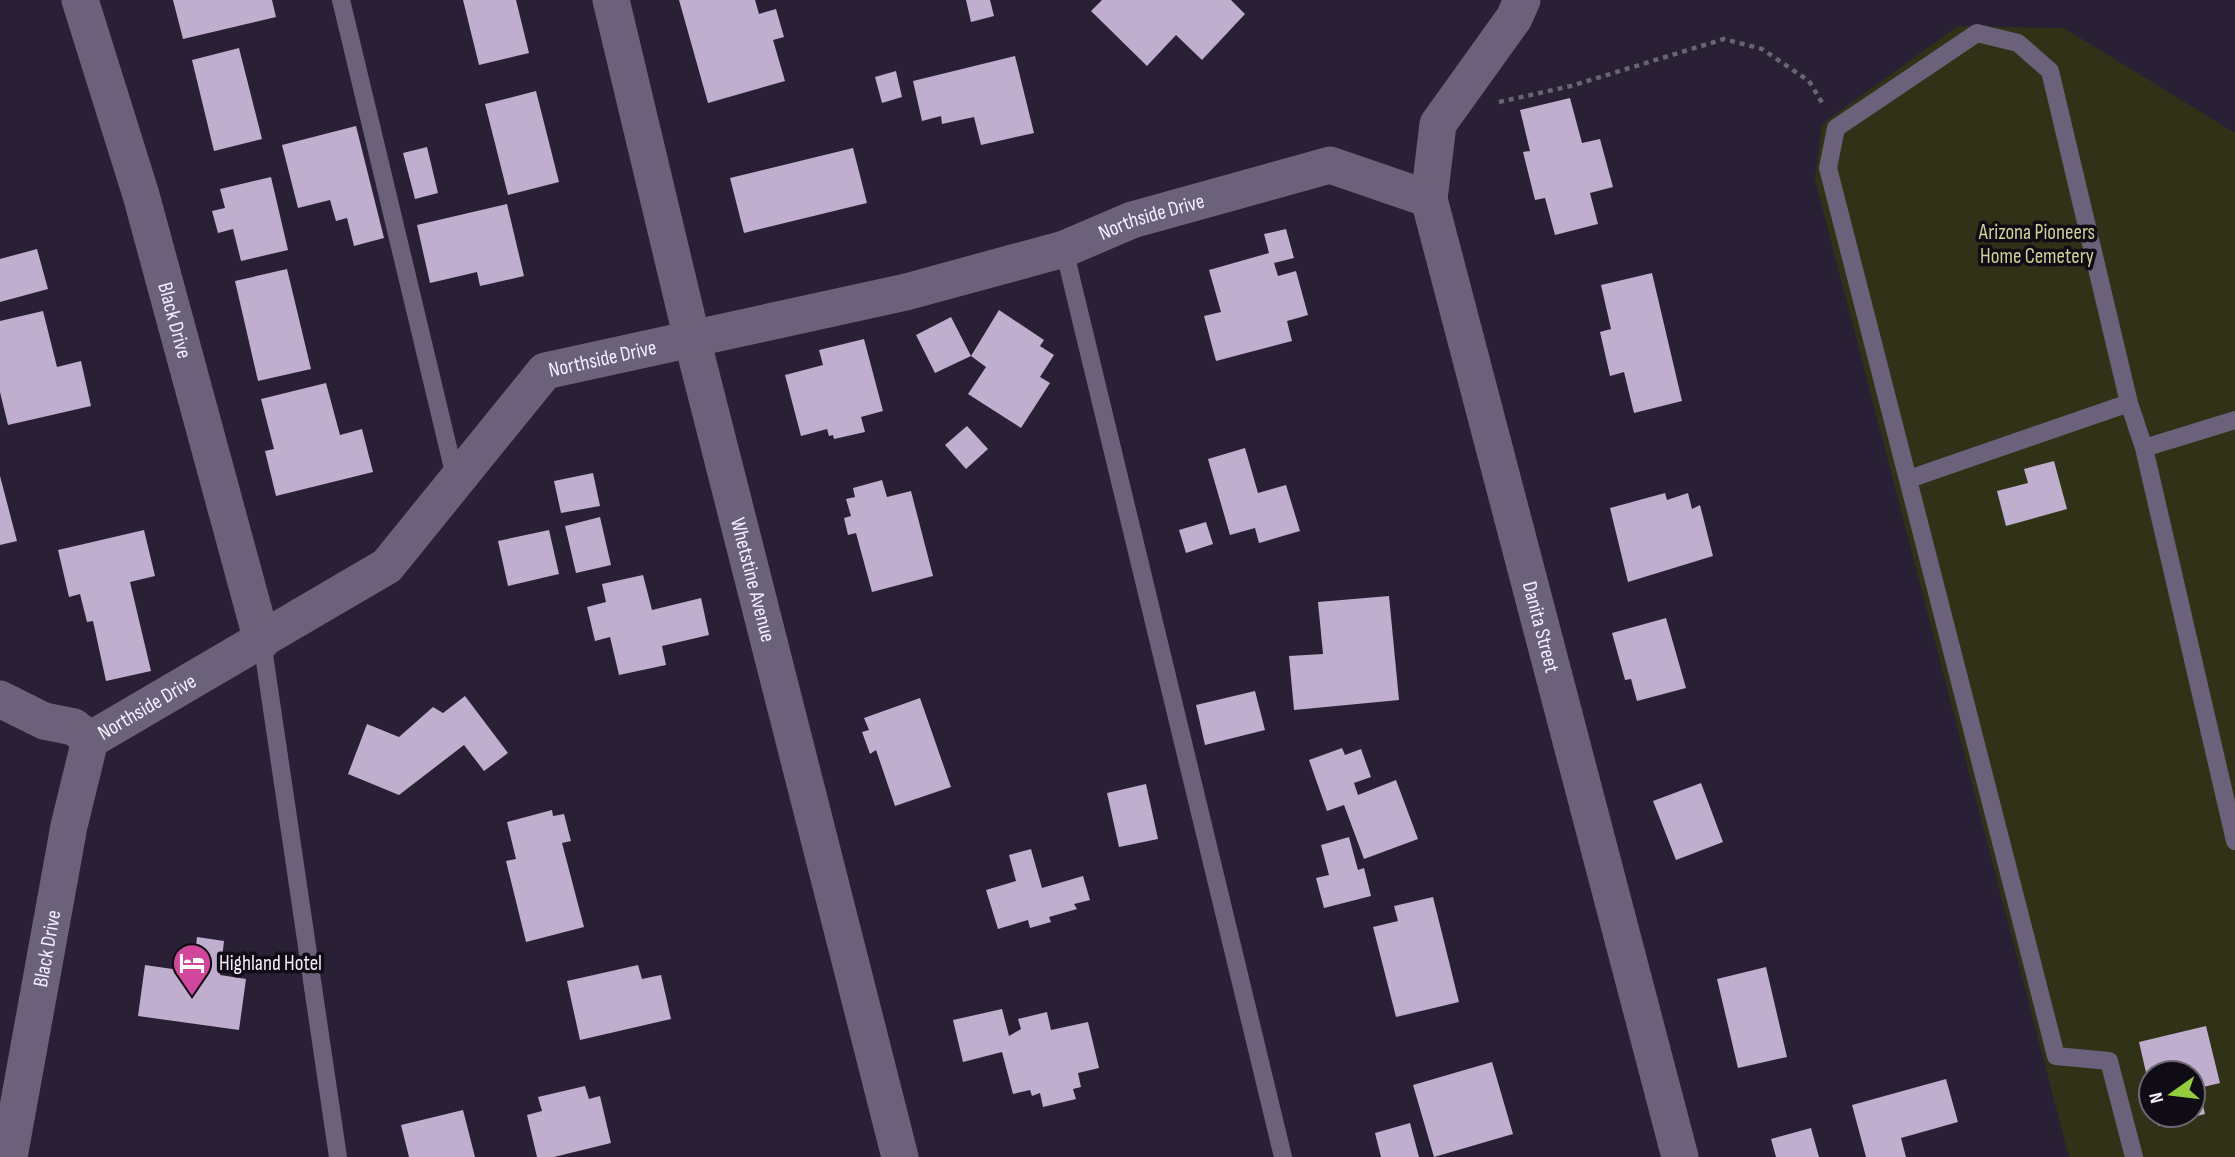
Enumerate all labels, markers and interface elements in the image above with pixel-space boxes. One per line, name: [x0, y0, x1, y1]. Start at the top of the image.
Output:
street label: Northside Drive: [1095, 188, 1207, 246]
park label: Arizona Pioneers Home Cemetery: [1978, 220, 2095, 269]
street label: Black Drive: [152, 279, 197, 361]
street label: Northside Drive: [546, 335, 659, 383]
street label: Whetstine Avenue: [725, 515, 781, 645]
street label: Danita Street: [1517, 579, 1565, 675]
street label: Northside Drive: [93, 669, 201, 746]
street label: Black Drive: [28, 908, 67, 989]
hotel icon: Highland Hotel: [171, 942, 213, 997]
place label: Highland Hotel: [219, 951, 322, 976]
north arrow: [2137, 1059, 2207, 1129]
text: N: [2145, 1090, 2169, 1105]

